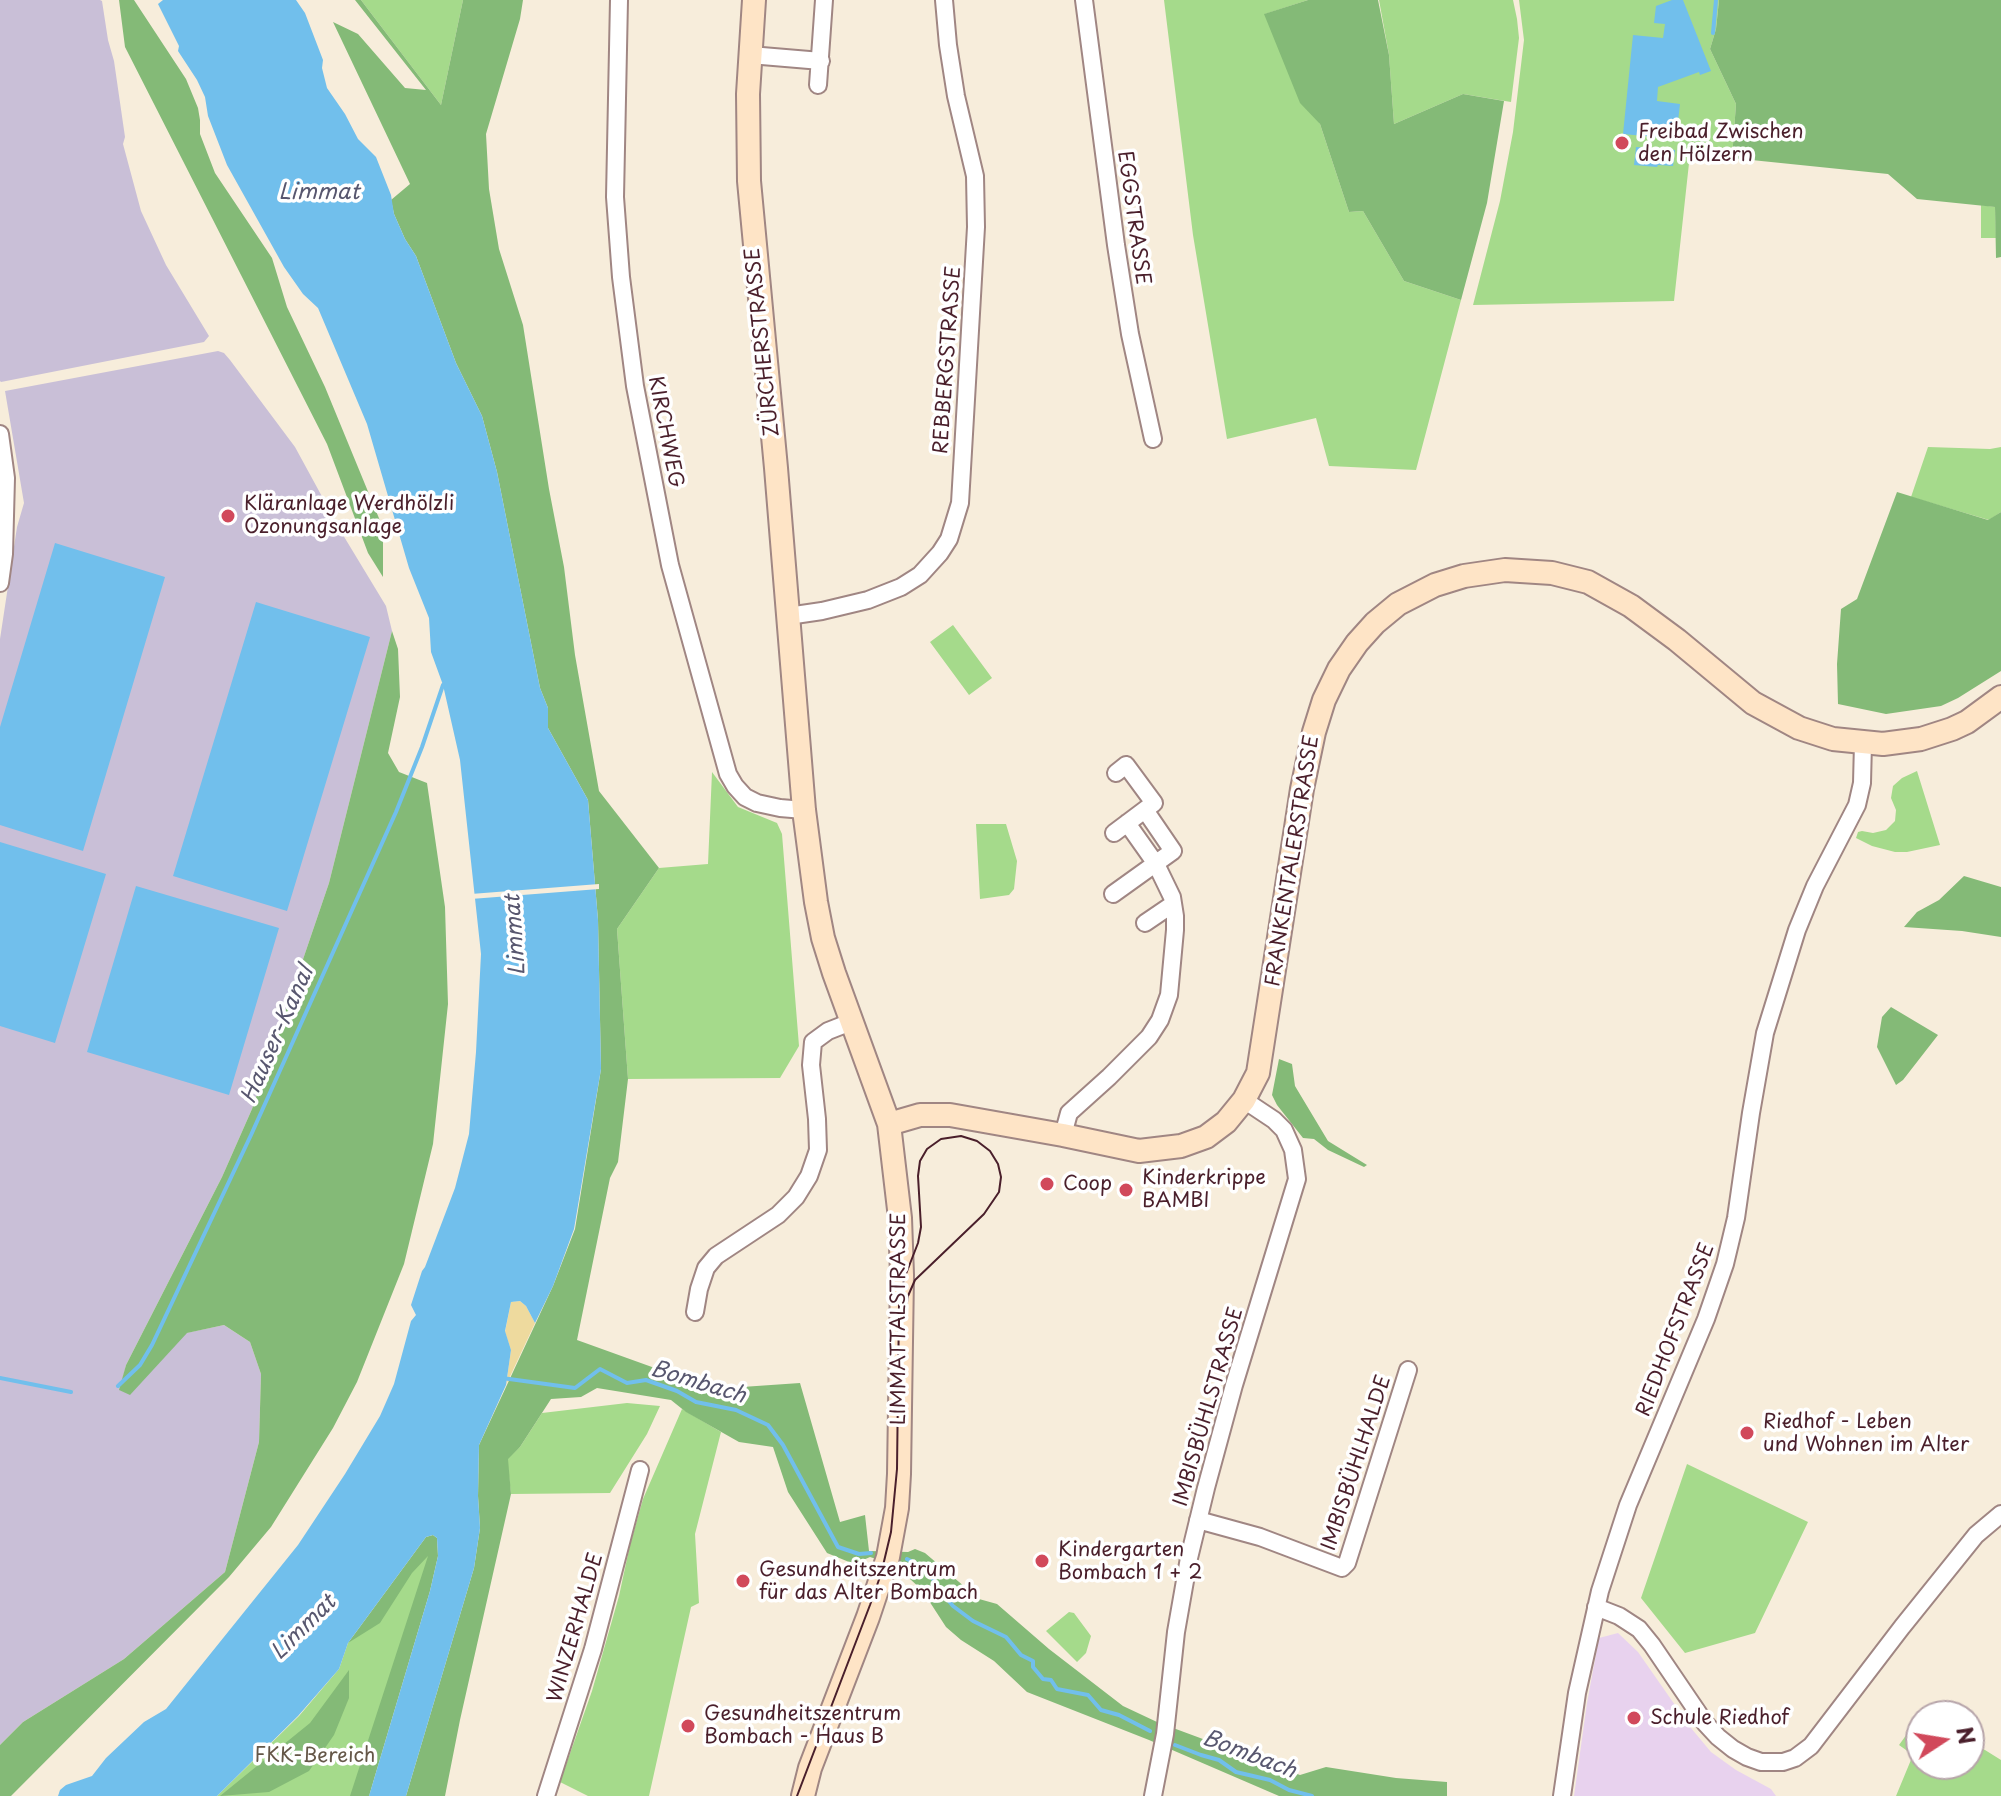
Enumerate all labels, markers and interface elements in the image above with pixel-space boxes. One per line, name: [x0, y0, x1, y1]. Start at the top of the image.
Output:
place label: Freibad Zwischen den Hölzern: [1638, 120, 1803, 167]
marker: Freibad Zwischen den Hölzern: [1613, 134, 1631, 152]
street label: EGGSTRASSE: [1112, 149, 1154, 287]
water label: Limmat: [279, 180, 359, 206]
street label: ZÜRCHERSTRASSE: [741, 246, 785, 438]
street label: REBBERGSTRASSE: [929, 265, 967, 455]
street label: KIRCHWEG: [642, 374, 688, 490]
place label: Kläranlage Werdhölzli Ozonungsanlage: [244, 492, 454, 539]
marker: Kläranlage Werdhölzli Ozonungsanlage: [219, 507, 237, 525]
street label: FRANKENTALERSTRASSE: [1261, 734, 1325, 988]
water label: Limmat: [500, 894, 532, 976]
water label: Hauser-Kanal: [236, 962, 320, 1108]
place label: Kinderkrippe BAMBI: [1142, 1166, 1266, 1213]
place label: Coop: [1063, 1172, 1112, 1196]
marker: Coop: [1038, 1175, 1056, 1193]
marker: Kinderkrippe BAMBI: [1117, 1181, 1135, 1199]
street label: LIMMATTALSTRASSE: [887, 1213, 911, 1425]
street label: RIEDHOFSTRASSE: [1632, 1240, 1720, 1420]
street label: IMBISBÜHLSTRASSE: [1169, 1305, 1249, 1509]
water label: Bombach: [647, 1356, 749, 1410]
street label: IMBISBÜHLHALDE: [1317, 1372, 1397, 1554]
place label: Riedhof - Leben und Wohnen im Alter: [1763, 1410, 1969, 1457]
marker: Riedhof - Leben und Wohnen im Alter: [1738, 1424, 1756, 1442]
place label: Kindergarten Bombach 1 + 2: [1058, 1538, 1202, 1585]
street label: WINZERHALDE: [543, 1550, 609, 1706]
marker: Kindergarten Bombach 1 + 2: [1033, 1552, 1051, 1570]
place label: Gesundheitszentrum für das Alter Bombach: [759, 1558, 978, 1605]
marker: Gesundheitszentrum für das Alter Bombach: [734, 1572, 752, 1590]
water label: Limmat: [266, 1590, 342, 1666]
north arrow: [1905, 1700, 1985, 1780]
place label: Gesundheitszentrum Bombach - Haus B: [704, 1702, 901, 1749]
place label: Schule Riedhof: [1650, 1706, 1789, 1730]
marker: Schule Riedhof: [1625, 1709, 1643, 1727]
marker: Gesundheitszentrum Bombach - Haus B: [679, 1717, 697, 1735]
text: N: [1949, 1723, 1985, 1747]
water label: Bombach: [1199, 1725, 1299, 1785]
park label: FKK-Bereich: [255, 1744, 375, 1768]

